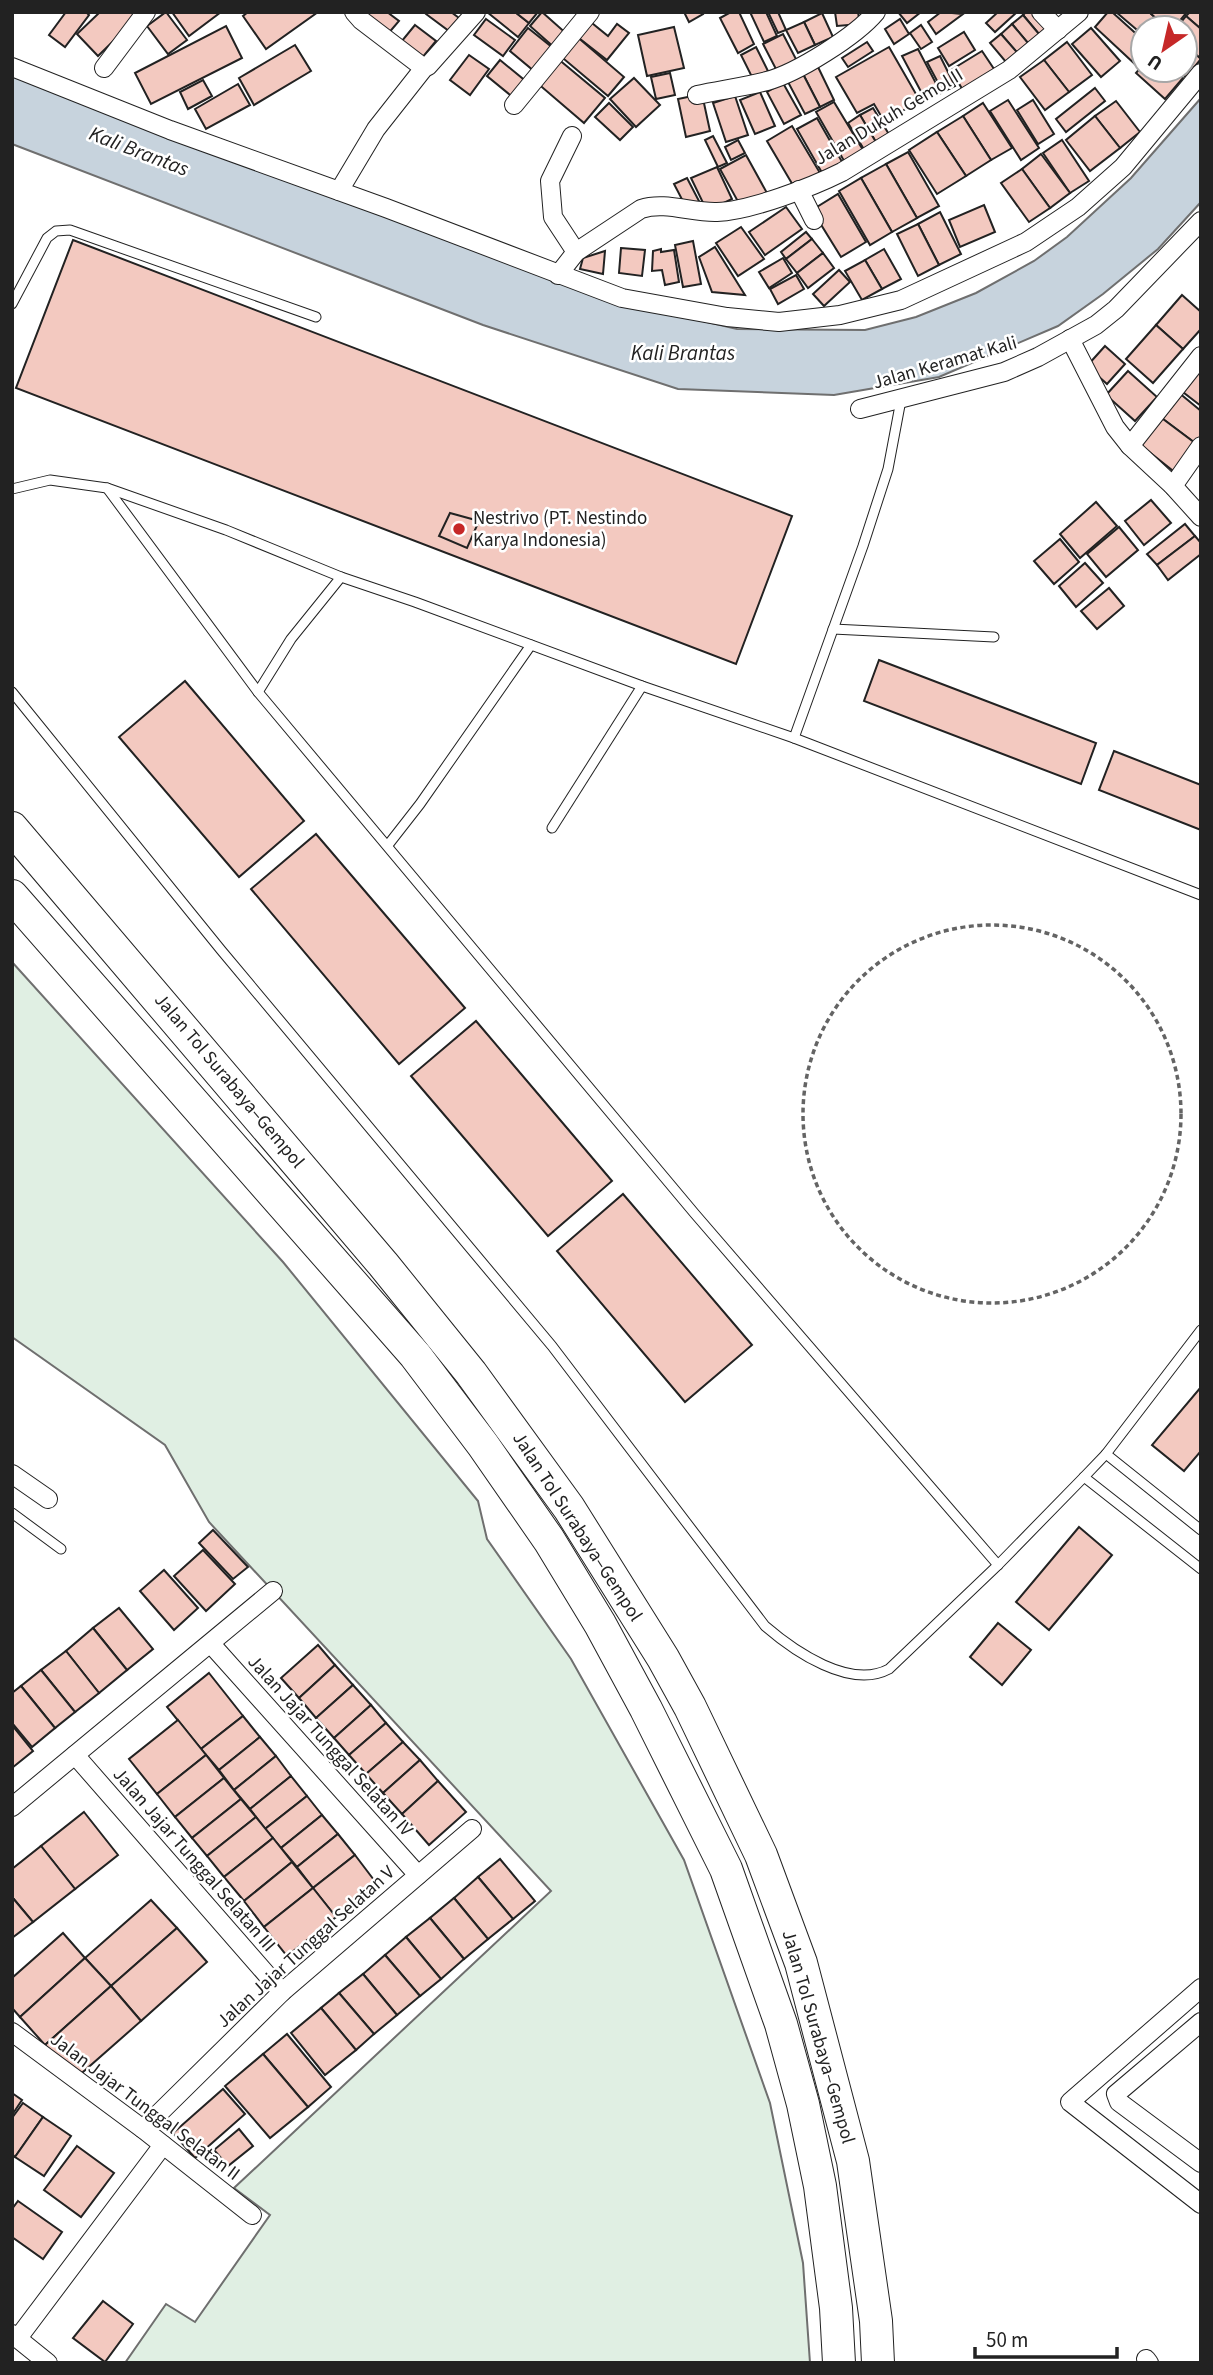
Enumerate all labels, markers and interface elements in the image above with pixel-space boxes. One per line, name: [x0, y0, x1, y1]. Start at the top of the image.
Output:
north arrow: [1129, 14, 1199, 84]
text: U: [1143, 47, 1168, 77]
street label: Jalan Dukuh Gemol II: [810, 62, 968, 172]
water label: Kali Brantas: [85, 118, 193, 184]
street label: Jalan Keramat Kali: [870, 330, 1020, 396]
water label: Kali Brantas: [631, 338, 735, 368]
place label: Nestrivo (PT. Nestindo Karya Indonesia): [473, 505, 647, 554]
marker: Nestrivo (PT. Nestindo Karya Indonesia): [451, 521, 467, 537]
street label: Jalan Tol Surabaya–Gempol: [148, 988, 310, 1174]
street label: Jalan Tol Surabaya–Gempol: [506, 1427, 649, 1627]
street label: Jalan Jajar Tunggal Selatan IV: [241, 1649, 419, 1843]
street label: Jalan Jajar Tunggal Selatan III: [106, 1762, 282, 1958]
street label: Jalan Jajar Tunggal Selatan V: [211, 1860, 401, 2034]
street label: Jalan Tol Surabaya–Gempol: [775, 1927, 861, 2147]
street label: Jalan Jajar Tunggal Selatan II: [45, 2027, 245, 2187]
scale bar: [975, 2316, 1117, 2360]
text: 50 m: [986, 2325, 1028, 2355]

